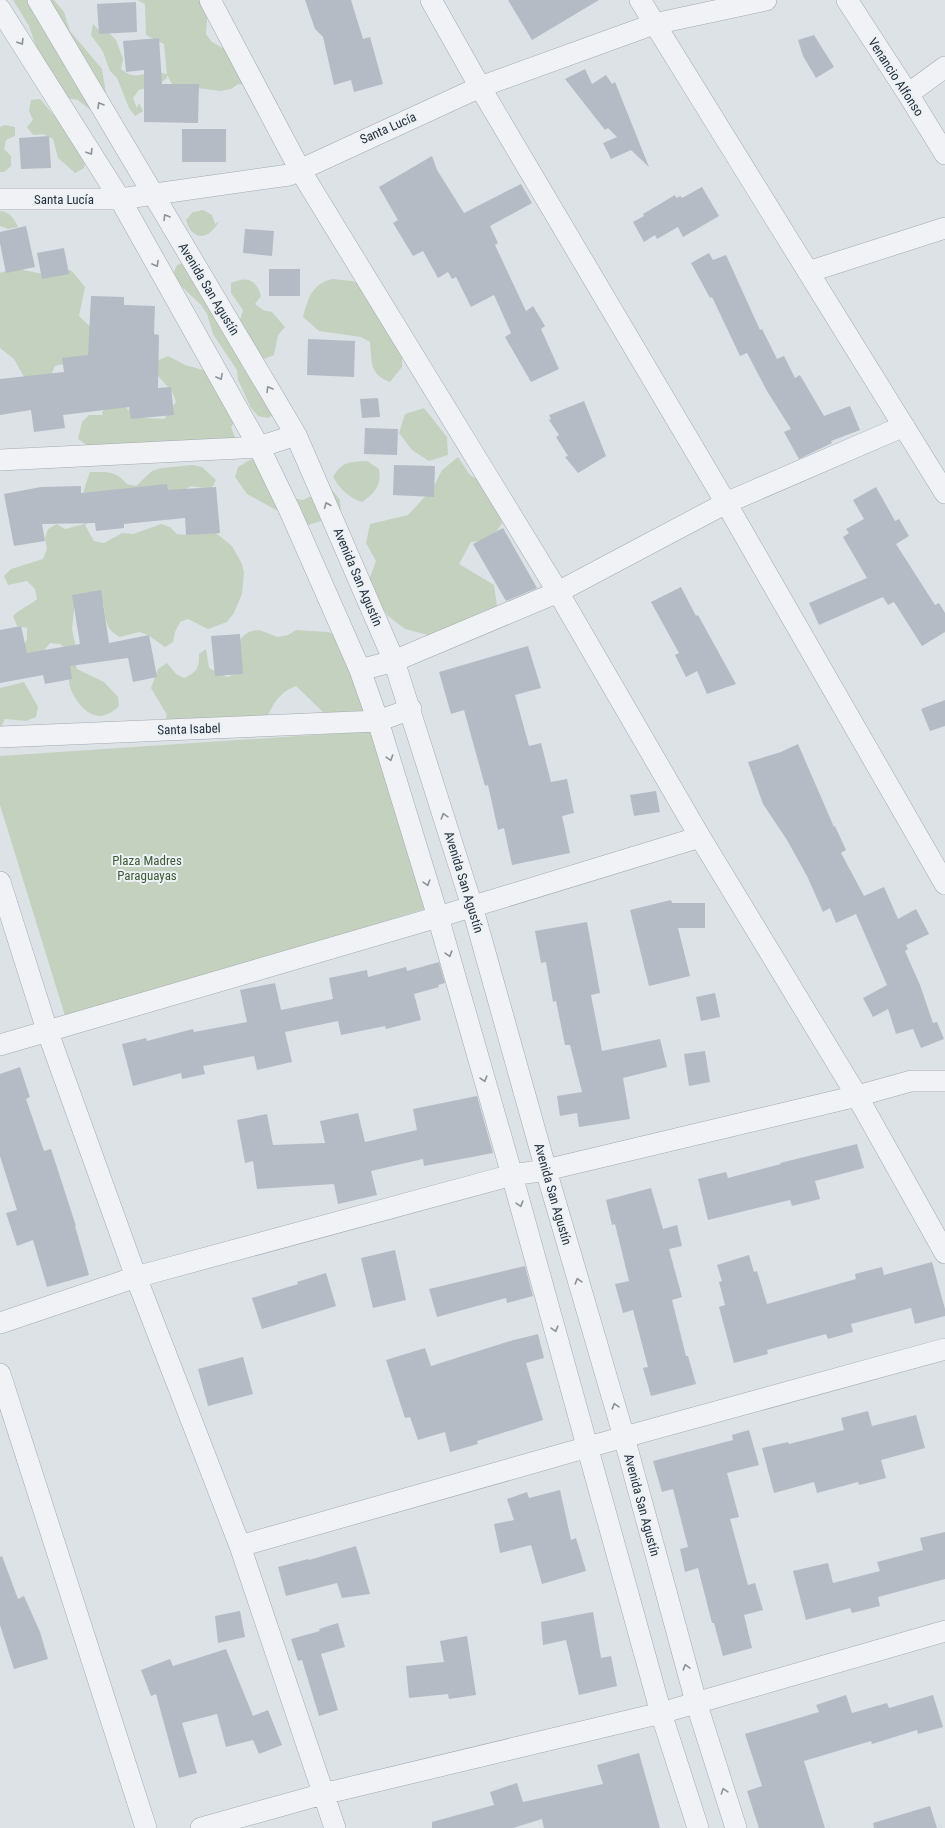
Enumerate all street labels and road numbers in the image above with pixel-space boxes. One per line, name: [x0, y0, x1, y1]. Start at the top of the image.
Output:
street label: Venancio Alfonso: [865, 35, 927, 119]
street label: Santa Lucía: [358, 109, 418, 147]
street label: Santa Lucía: [34, 192, 94, 207]
street label: Avenida San Agustín: [175, 240, 243, 338]
street label: Avenida San Agustín: [331, 526, 385, 628]
street label: Santa Isabel: [157, 720, 221, 738]
street label: Avenida San Agustín: [441, 829, 487, 935]
street label: Avenida San Agustín: [531, 1141, 575, 1247]
street label: Avenida San Agustín: [621, 1452, 663, 1558]

